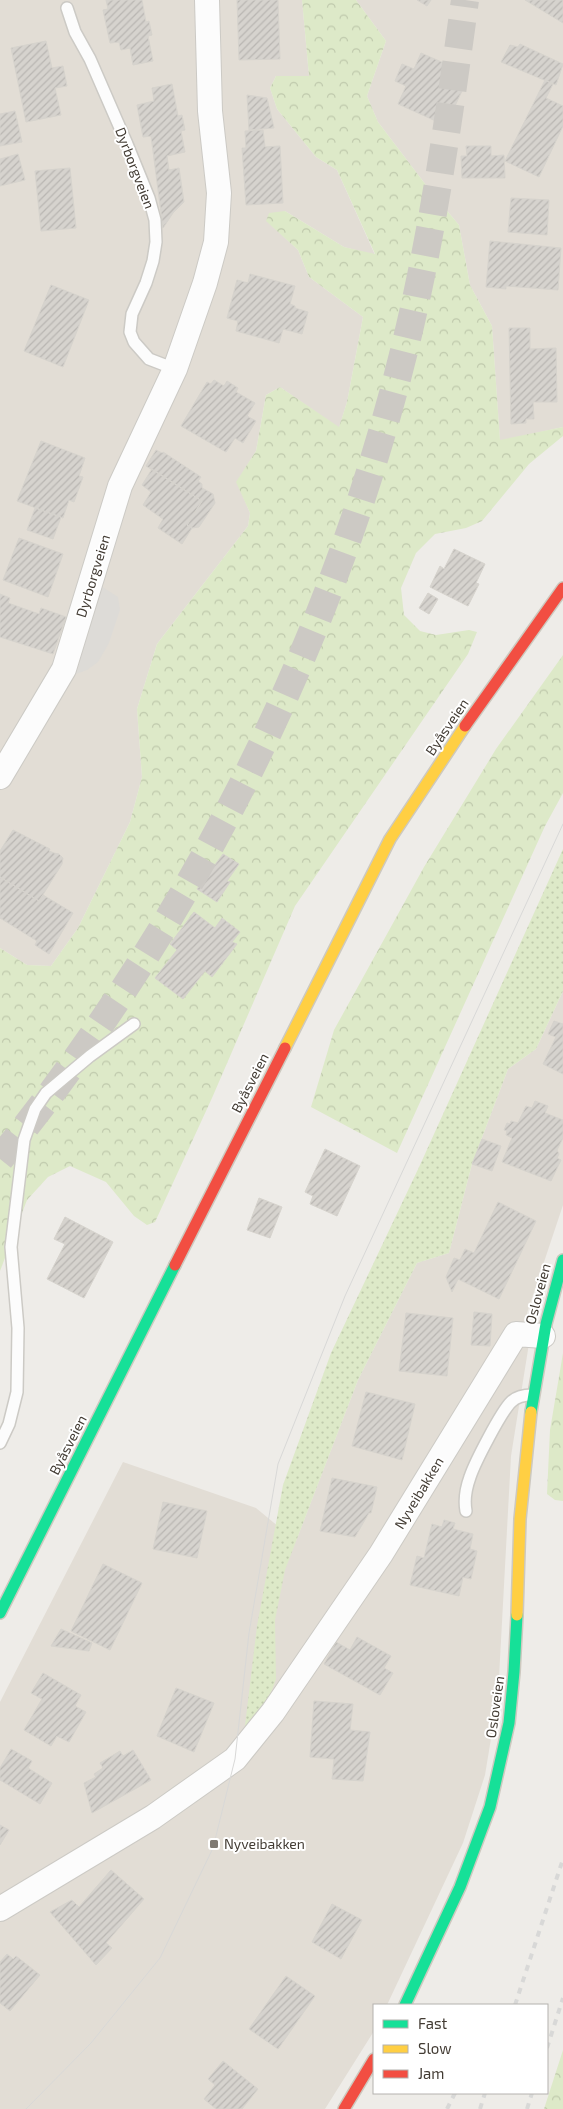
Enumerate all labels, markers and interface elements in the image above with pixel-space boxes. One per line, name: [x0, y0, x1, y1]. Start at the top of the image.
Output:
street label: Dyrborgveien: [112, 125, 159, 211]
street label: Dyrborgveien: [72, 532, 113, 619]
street label: Byåsveien: [421, 695, 472, 758]
street label: Byåsveien: [227, 1050, 272, 1115]
street label: Osloveien: [521, 1262, 554, 1326]
street label: Byåsveien: [45, 1412, 90, 1477]
street label: Nyveibakken: [390, 1454, 447, 1532]
street label: Osloveien: [482, 1675, 507, 1739]
place label: Nyveibakken: [224, 1835, 305, 1852]
marker: Nyveibakken: [208, 1838, 220, 1850]
legend: [373, 2004, 548, 2094]
text: Fast: [418, 2014, 448, 2032]
text: Slow: [418, 2039, 452, 2057]
text: Jam: [418, 2064, 444, 2082]

